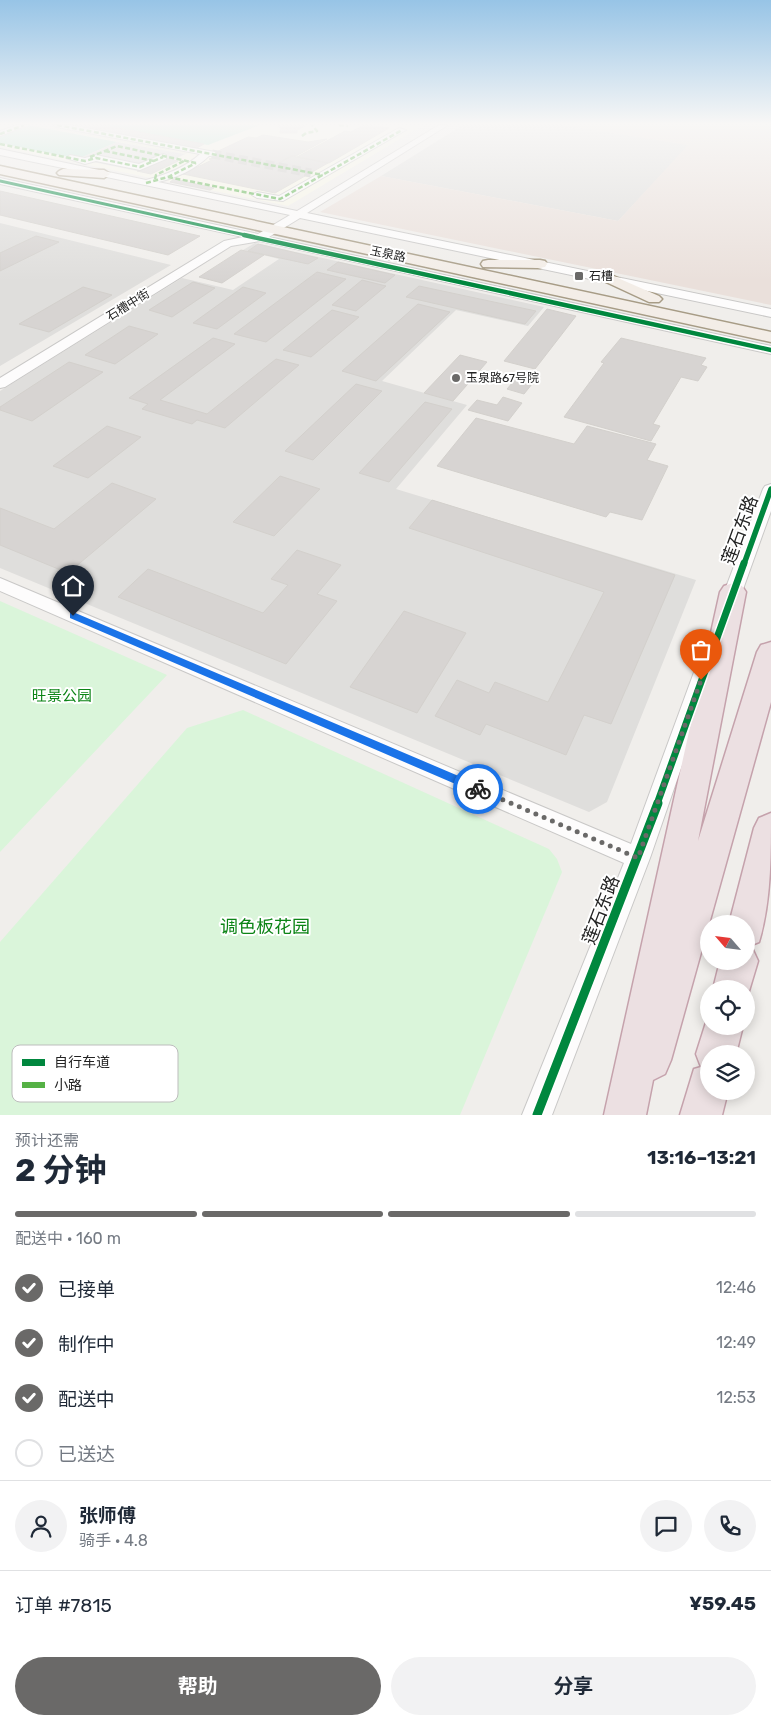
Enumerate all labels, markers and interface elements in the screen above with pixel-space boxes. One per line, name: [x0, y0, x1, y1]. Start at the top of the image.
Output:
street label: 玉泉路: [369, 243, 407, 265]
place label: 石槽: [589, 269, 613, 283]
marker: 石槽: [573, 270, 585, 282]
street label: 石槽中街: [104, 286, 152, 324]
place label: 玉泉路67号院: [466, 371, 539, 385]
marker: 玉泉路67号院: [450, 372, 462, 384]
street label: 莲石东路: [717, 492, 763, 568]
pin: [52, 565, 94, 616]
icon: home: [59, 572, 87, 600]
pin: [680, 629, 722, 680]
icon: bag: [687, 636, 715, 664]
park label: 旺景公园: [32, 687, 92, 705]
courier: [453, 764, 503, 814]
icon: bike: [464, 775, 492, 803]
street label: 莲石东路: [578, 872, 624, 948]
north arrow: [700, 915, 755, 970]
map controls: [700, 915, 755, 1100]
park label: 调色板花园: [220, 916, 310, 938]
button: locate: [700, 980, 755, 1035]
legend: [12, 1045, 178, 1102]
button: layers: [700, 1045, 755, 1100]
text: 自行车道: [54, 1054, 110, 1071]
text: 小路: [54, 1077, 82, 1094]
text: 预计还需: [15, 1131, 79, 1150]
text: 13:16–13:21: [647, 1146, 756, 1169]
text: 2 分钟: [15, 1151, 107, 1189]
text: 配送中 · 160 m: [15, 1229, 121, 1248]
icon: check: [15, 1274, 43, 1302]
text: 已接单: [58, 1278, 115, 1301]
text: 12:46: [716, 1278, 756, 1297]
icon: check: [15, 1329, 43, 1357]
text: 制作中: [58, 1333, 115, 1356]
text: 12:49: [716, 1333, 756, 1352]
icon: check: [15, 1384, 43, 1412]
text: 配送中: [58, 1388, 115, 1411]
text: 12:53: [717, 1388, 756, 1407]
text: 已送达: [58, 1443, 115, 1466]
button: person: [15, 1500, 67, 1552]
button: chat: [640, 1500, 692, 1552]
button: phone: [704, 1500, 756, 1552]
text: 张师傅: [79, 1504, 136, 1527]
text: 骑手 · 4.8: [79, 1531, 148, 1550]
text: ¥59.45: [689, 1592, 756, 1615]
text: 订单 #7815: [15, 1594, 112, 1617]
button: 帮助: [15, 1657, 381, 1715]
button: 分享: [391, 1657, 756, 1715]

